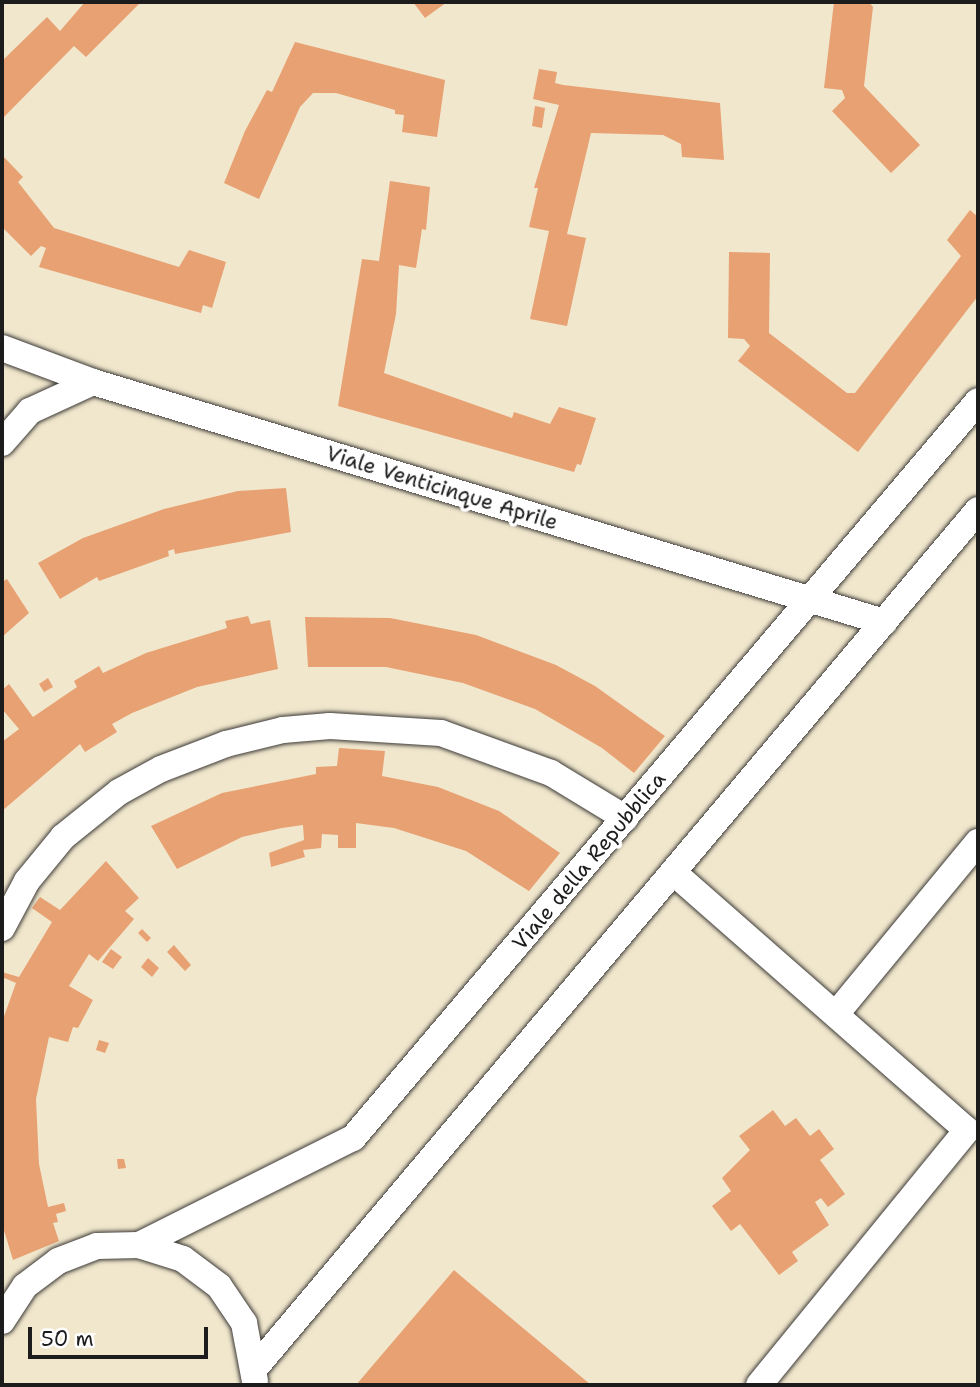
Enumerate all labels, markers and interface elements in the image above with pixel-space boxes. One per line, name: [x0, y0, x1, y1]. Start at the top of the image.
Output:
street label: Viale Venticinque Aprile: [323, 441, 561, 535]
street label: Viale della Repubblica: [507, 767, 671, 955]
scale bar: [32, 1314, 212, 1358]
text: 50 m: [41, 1325, 94, 1353]

